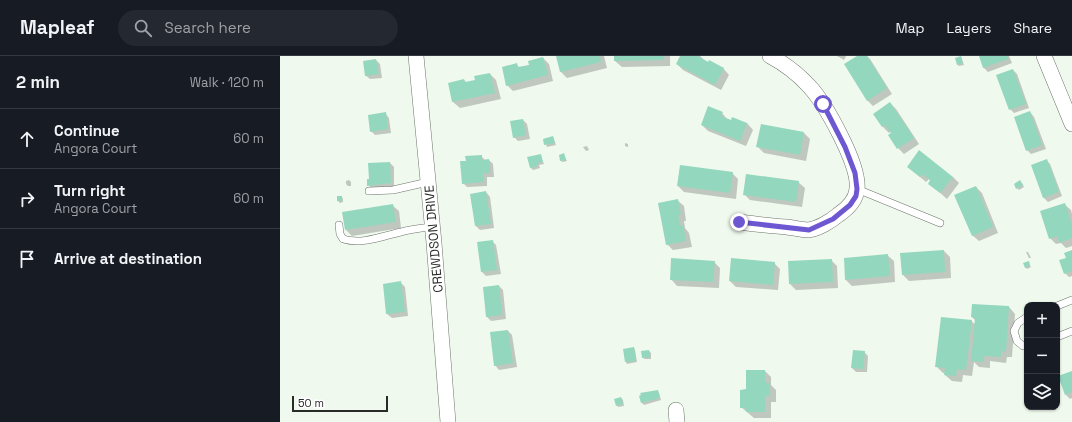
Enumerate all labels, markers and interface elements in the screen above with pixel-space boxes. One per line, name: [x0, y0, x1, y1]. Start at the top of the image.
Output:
search box: [118, 10, 398, 46]
text: Mapleaf: [20, 15, 94, 40]
icon: search: [132, 17, 154, 39]
text: Search here: [164, 18, 251, 37]
text: Map: [895, 19, 925, 37]
text: Layers: [947, 19, 991, 37]
text: Share: [1013, 19, 1052, 37]
text: 2 min: [16, 71, 60, 93]
text: Walk · 120 m: [190, 74, 264, 91]
route start: [814, 95, 832, 113]
text: Continue: [54, 121, 120, 140]
icon: ahead: [16, 128, 38, 150]
text: 60 m: [233, 130, 264, 147]
text: Angora Court: [54, 140, 137, 157]
text: Turn right: [54, 181, 125, 200]
street label: CREWDSON DRIVE: [420, 184, 447, 293]
icon: right: [16, 188, 38, 210]
text: 60 m: [233, 190, 264, 207]
text: Angora Court: [54, 200, 137, 217]
route end: [730, 213, 748, 231]
icon: arrive: [16, 248, 38, 270]
text: Arrive at destination: [54, 249, 202, 268]
map controls: [1024, 302, 1060, 410]
button: +: [1024, 302, 1060, 338]
button: −: [1024, 338, 1060, 374]
button: layers: [1024, 374, 1060, 410]
scale bar: [292, 394, 388, 413]
text: 50 m: [298, 396, 324, 410]

